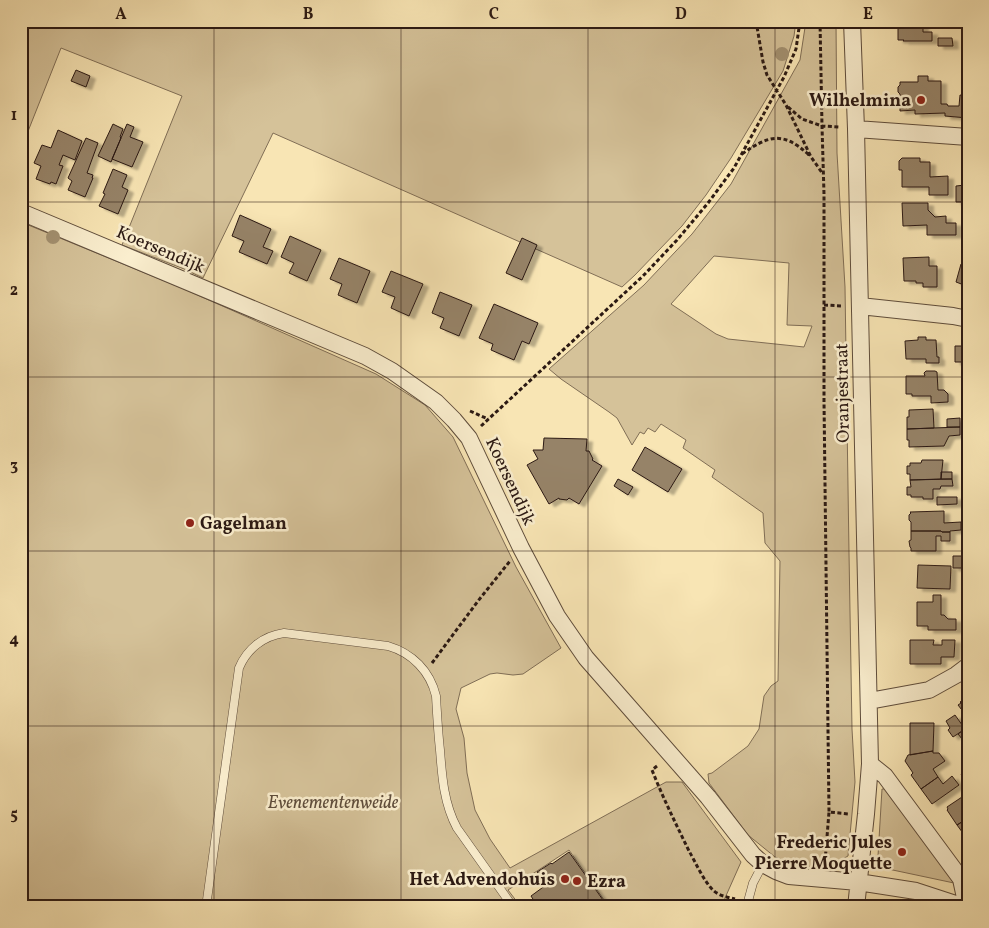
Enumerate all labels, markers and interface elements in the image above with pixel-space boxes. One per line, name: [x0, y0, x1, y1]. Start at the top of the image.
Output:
text: A: [115, 4, 127, 26]
text: B: [303, 4, 314, 26]
text: C: [489, 4, 499, 26]
text: D: [675, 4, 687, 26]
text: E: [863, 4, 873, 26]
place label: Wilhelmina: [809, 89, 911, 114]
marker: Wilhelmina: [915, 94, 927, 106]
text: 1: [11, 105, 17, 127]
street label: Koersendijk: [112, 220, 209, 280]
text: 2: [10, 280, 18, 302]
street label: Oranjestraat: [830, 343, 857, 443]
street label: Koersendijk: [478, 434, 541, 530]
text: 3: [10, 455, 18, 477]
place label: Gagelman: [200, 512, 287, 537]
marker: Gagelman: [184, 517, 196, 529]
text: 4: [9, 629, 19, 651]
park label: Evenementenweide: [268, 791, 399, 816]
text: 5: [10, 804, 18, 826]
place label: Frederic Jules Pierre Moquette: [754, 831, 892, 877]
marker: Frederic Jules Pierre Moquette: [896, 846, 908, 858]
place label: Het Advendohuis: [409, 868, 555, 893]
place label: Ezra: [587, 870, 626, 895]
marker: Het Advendohuis: [559, 873, 571, 885]
marker: Ezra: [571, 875, 583, 887]

